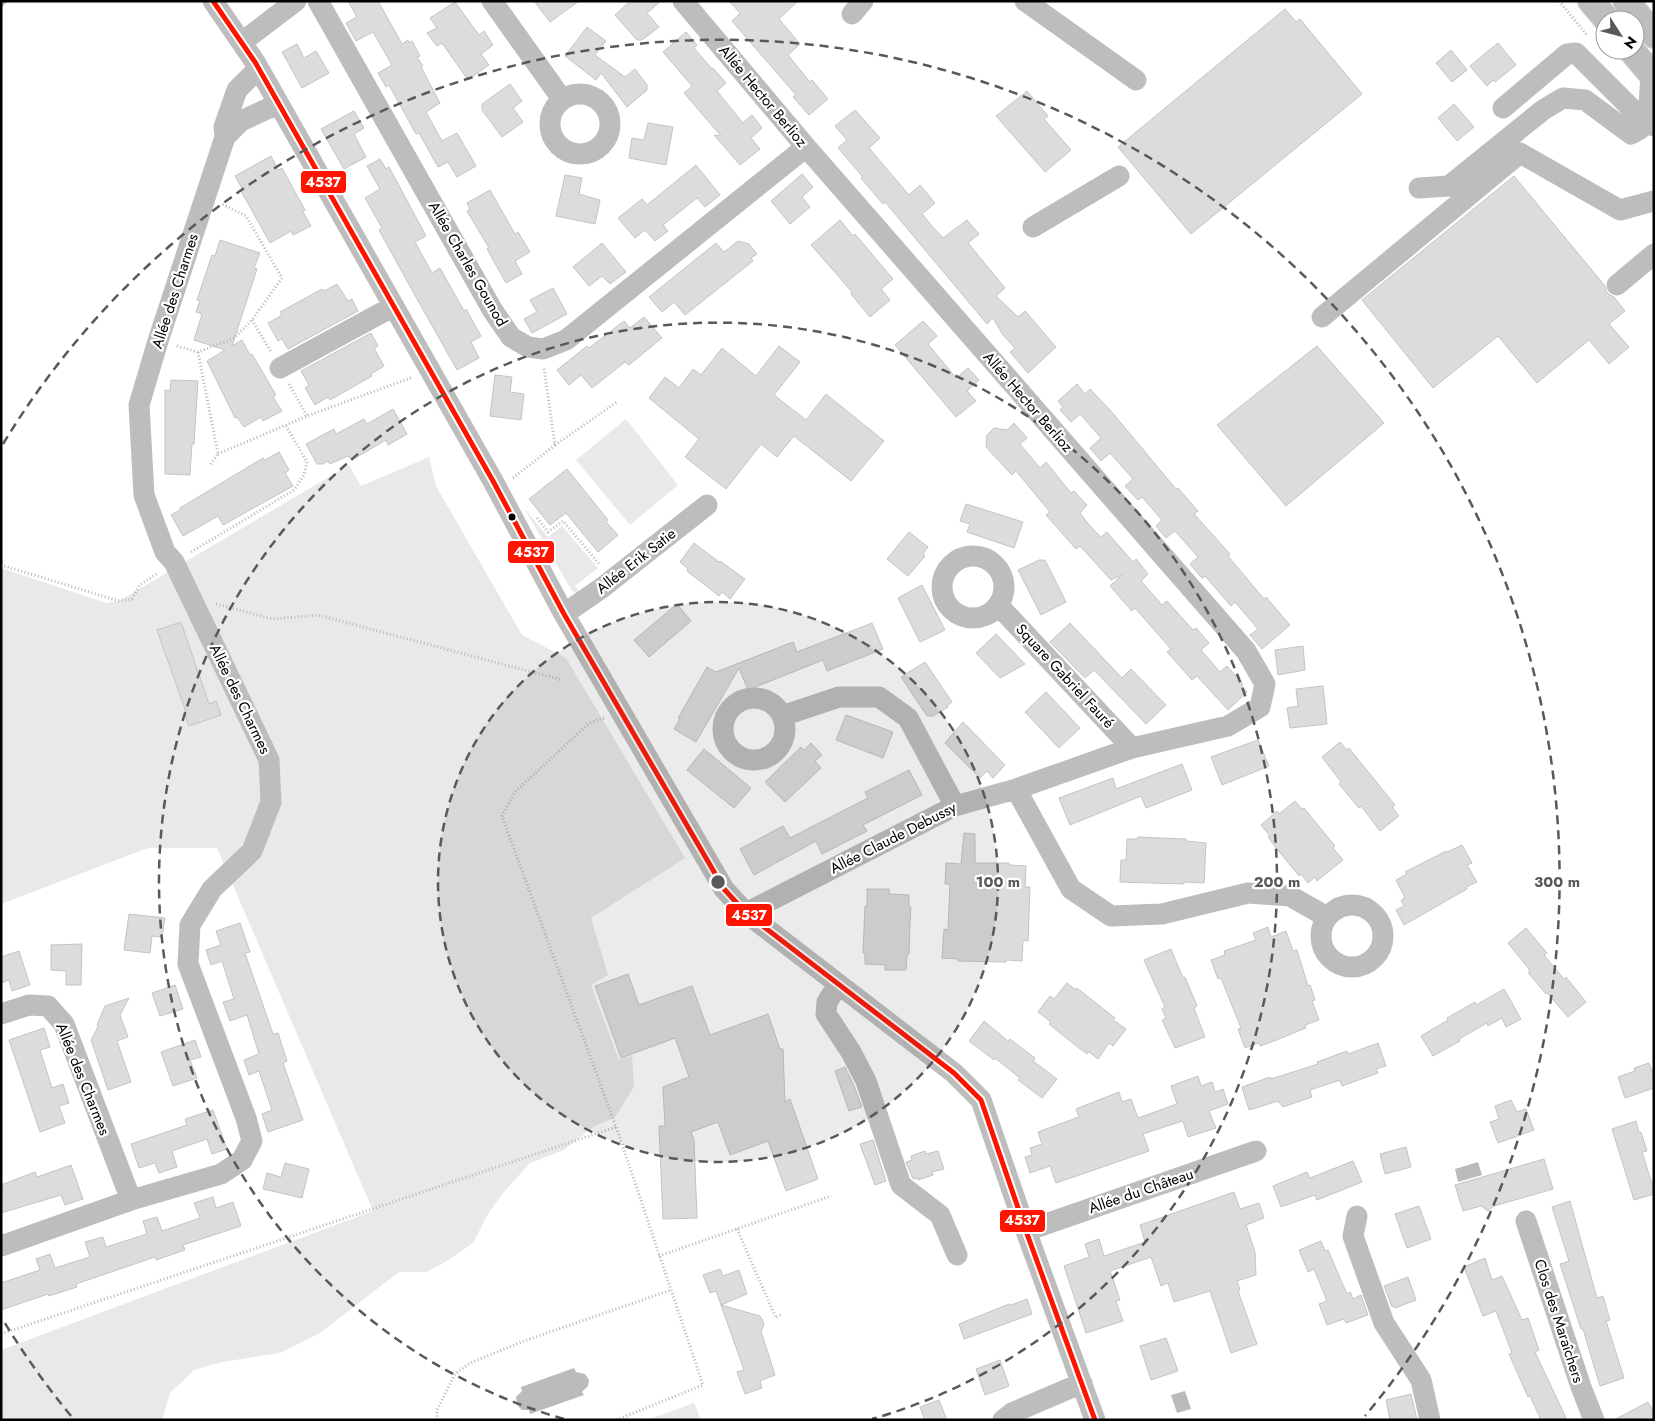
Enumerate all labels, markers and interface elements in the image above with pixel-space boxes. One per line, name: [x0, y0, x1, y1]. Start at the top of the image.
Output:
north arrow: [1595, 10, 1645, 60]
text: N: [1619, 32, 1642, 53]
street label: Allée Hector Berlioz: [714, 40, 812, 152]
line badge: 4537: [300, 170, 347, 194]
text: 4537: [305, 172, 341, 192]
street label: Allée Charles Gounod: [423, 197, 513, 331]
street label: Allée des Charmes: [146, 231, 204, 351]
street label: Allée Hector Berlioz: [978, 347, 1078, 457]
unlabelled marker: [507, 512, 517, 522]
street label: Allée Erik Satie: [591, 523, 681, 599]
line badge: 4537: [507, 540, 555, 564]
text: 4537: [513, 542, 549, 562]
street label: Square Gabriel Fauré: [1011, 619, 1120, 733]
street label: Allée des Charmes: [204, 640, 276, 758]
street label: Allée Claude Debussy: [826, 796, 960, 879]
text: 100 m: [976, 871, 1020, 893]
text: 200 m: [1254, 871, 1300, 893]
text: 300 m: [1534, 871, 1580, 893]
centre of rings: [709, 873, 727, 891]
line badge: 4537: [725, 903, 773, 927]
text: 4537: [731, 905, 767, 925]
street label: Allée des Charmes: [50, 1019, 116, 1139]
street label: Allée du Château: [1086, 1163, 1196, 1219]
line badge: 4537: [999, 1209, 1046, 1233]
text: 4537: [1004, 1210, 1040, 1230]
street label: Clos des Maraîchers: [1529, 1256, 1589, 1386]

